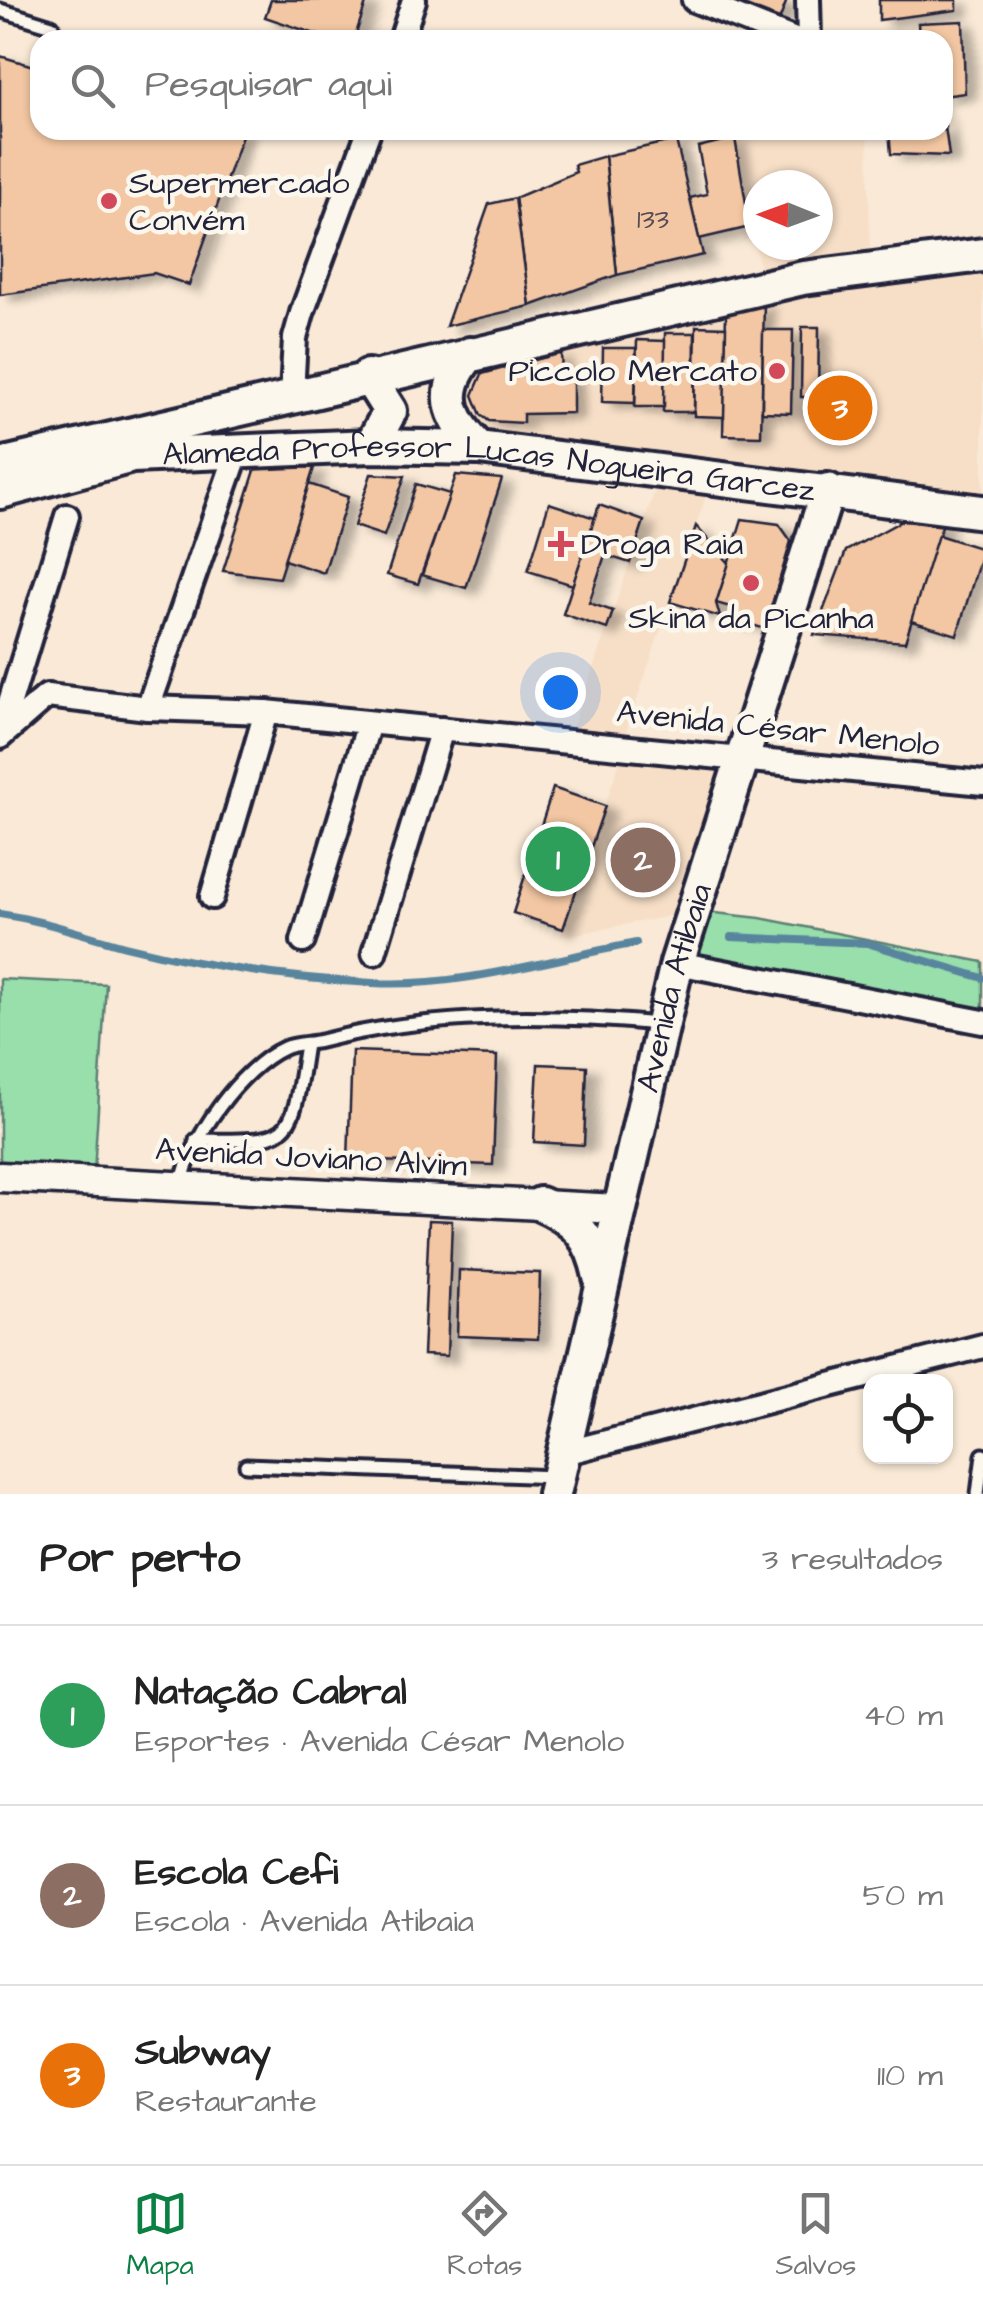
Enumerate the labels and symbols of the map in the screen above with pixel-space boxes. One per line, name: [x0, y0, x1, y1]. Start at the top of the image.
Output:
place label: Supermercado Convém: [129, 161, 349, 243]
north arrow: [743, 170, 833, 260]
marker: Supermercado Convém: [98, 190, 120, 212]
house number: 133: [637, 200, 669, 239]
place label: Piccolo Mercato: [509, 349, 757, 394]
marker: Piccolo Mercato: [766, 360, 788, 382]
pin: 3: [808, 370, 872, 446]
street label: Alameda Professor Lucas Nogueira Garcez: [161, 423, 818, 513]
place label: Droga Raia: [581, 522, 743, 567]
marker: Droga Raia: [550, 533, 572, 555]
marker: Skina da Picanha: [740, 572, 762, 594]
place label: Skina da Picanha: [628, 596, 874, 641]
your location: [535, 667, 586, 718]
street label: Avenida César Menolo: [614, 690, 942, 768]
pin: 1: [526, 822, 590, 896]
pin: 2: [610, 822, 676, 898]
street label: Avenida Atibaia: [625, 878, 723, 1097]
street label: Avenida Joviano Alvim: [154, 1127, 468, 1189]

